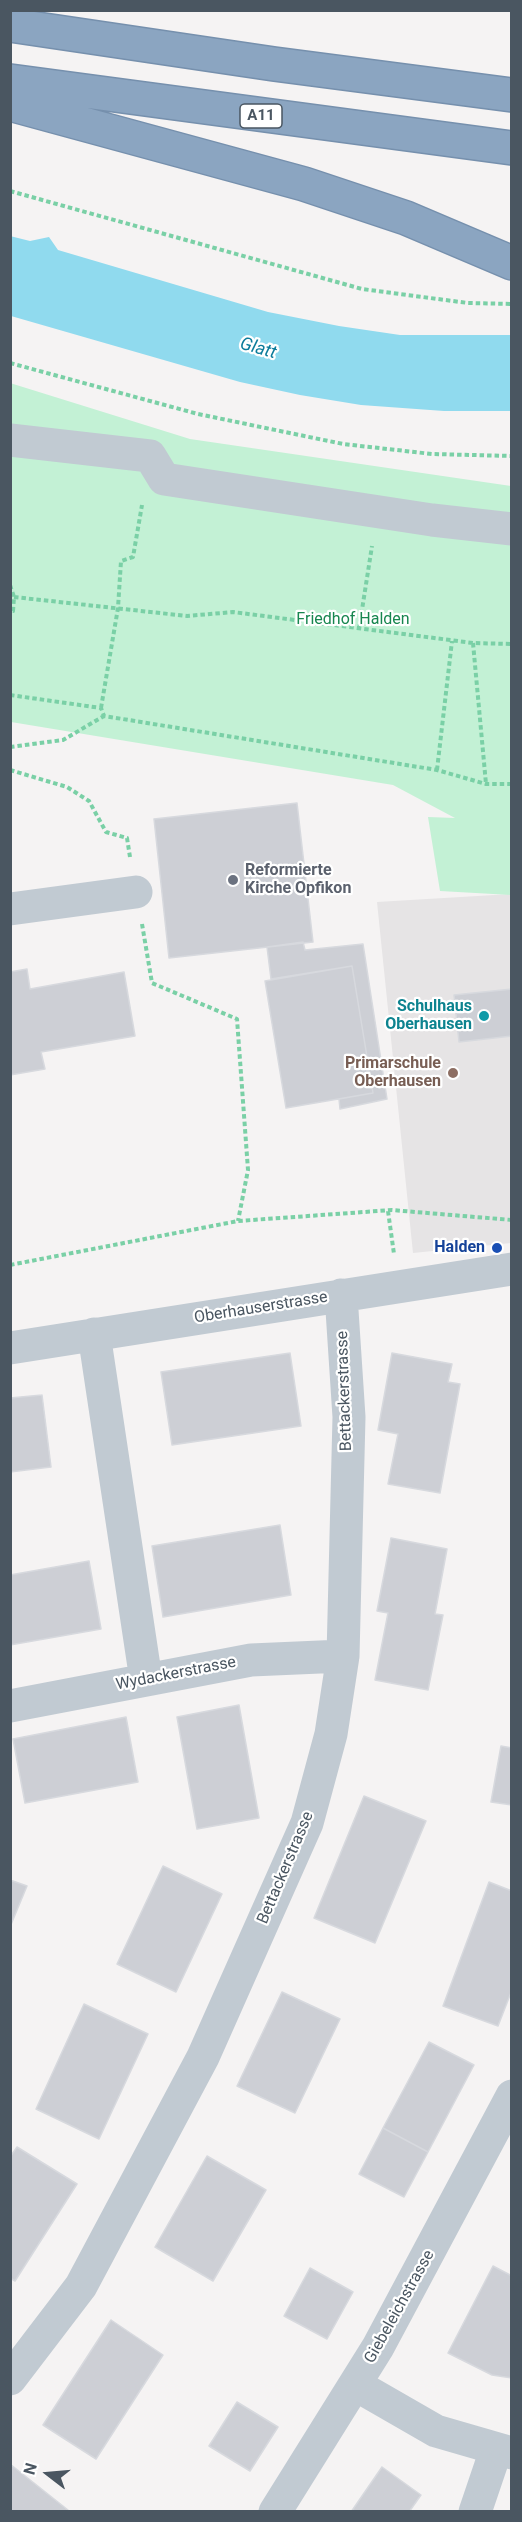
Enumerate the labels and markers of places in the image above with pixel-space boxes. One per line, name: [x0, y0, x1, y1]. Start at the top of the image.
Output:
place label: Reformierte Kirche Opfikon: [245, 861, 351, 899]
marker: Reformierte Kirche Opfikon: [226, 873, 240, 887]
place label: Schulhaus Oberhausen: [385, 997, 472, 1035]
marker: Schulhaus Oberhausen: [477, 1009, 491, 1023]
place label: Primarschule Oberhausen: [345, 1054, 441, 1092]
marker: Primarschule Oberhausen: [446, 1066, 460, 1080]
place label: Halden: [434, 1238, 485, 1258]
marker: Halden: [490, 1241, 504, 1255]

